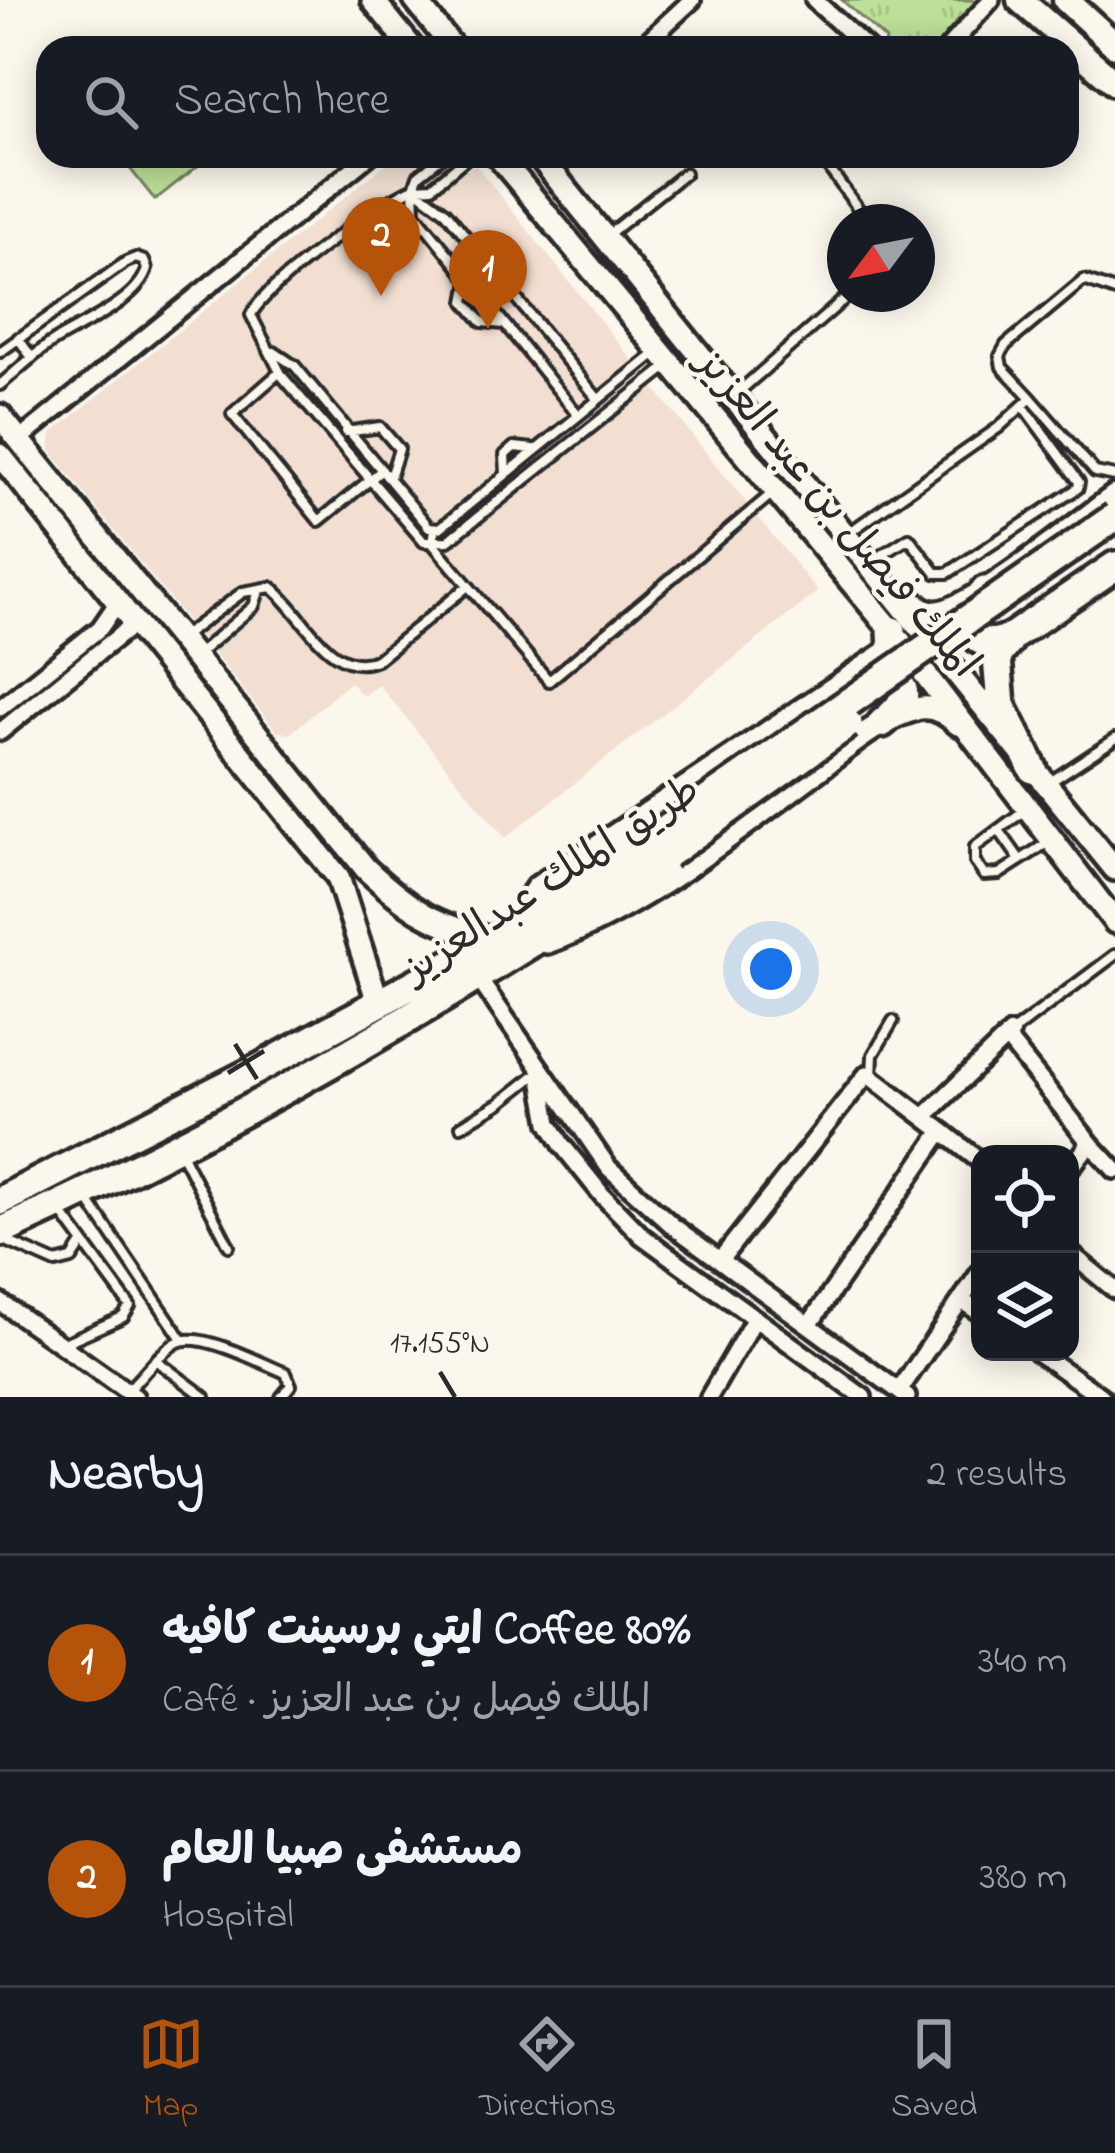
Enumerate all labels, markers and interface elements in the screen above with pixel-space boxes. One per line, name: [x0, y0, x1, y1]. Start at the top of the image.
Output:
search box: [36, 36, 1079, 168]
icon: search: [78, 69, 144, 135]
text: Search here: [174, 69, 390, 135]
pin: 2: [342, 197, 420, 296]
north arrow: [827, 204, 935, 312]
pin: 1: [449, 230, 527, 329]
street label: الملك فيصل بن عبد العزيز: [678, 333, 993, 692]
street label: طريق الملك عبدالعزيز: [389, 761, 713, 1002]
your location: [741, 939, 801, 999]
map controls: [971, 1145, 1079, 1361]
button: locate: [971, 1145, 1079, 1253]
button: layers: [971, 1253, 1079, 1361]
text: 17.155°N: [390, 1323, 490, 1367]
text: Nearby: [48, 1438, 204, 1513]
text: 2 results: [927, 1447, 1067, 1504]
text: ايتي برسينت كافيه Coffee 80%: [162, 1599, 691, 1665]
text: 1: [81, 1634, 93, 1691]
text: 340 m: [978, 1634, 1067, 1691]
text: Café · الملك فيصل بن عبد العزيز: [162, 1673, 651, 1730]
text: مستشفى صبيا العام: [162, 1819, 523, 1885]
text: 2: [77, 1850, 97, 1907]
text: 380 m: [979, 1850, 1067, 1907]
text: Hospital: [162, 1888, 294, 1945]
tab: Map: [138, 2011, 204, 2131]
tab: Directions: [479, 2011, 616, 2131]
tab: Saved: [891, 2011, 977, 2131]

